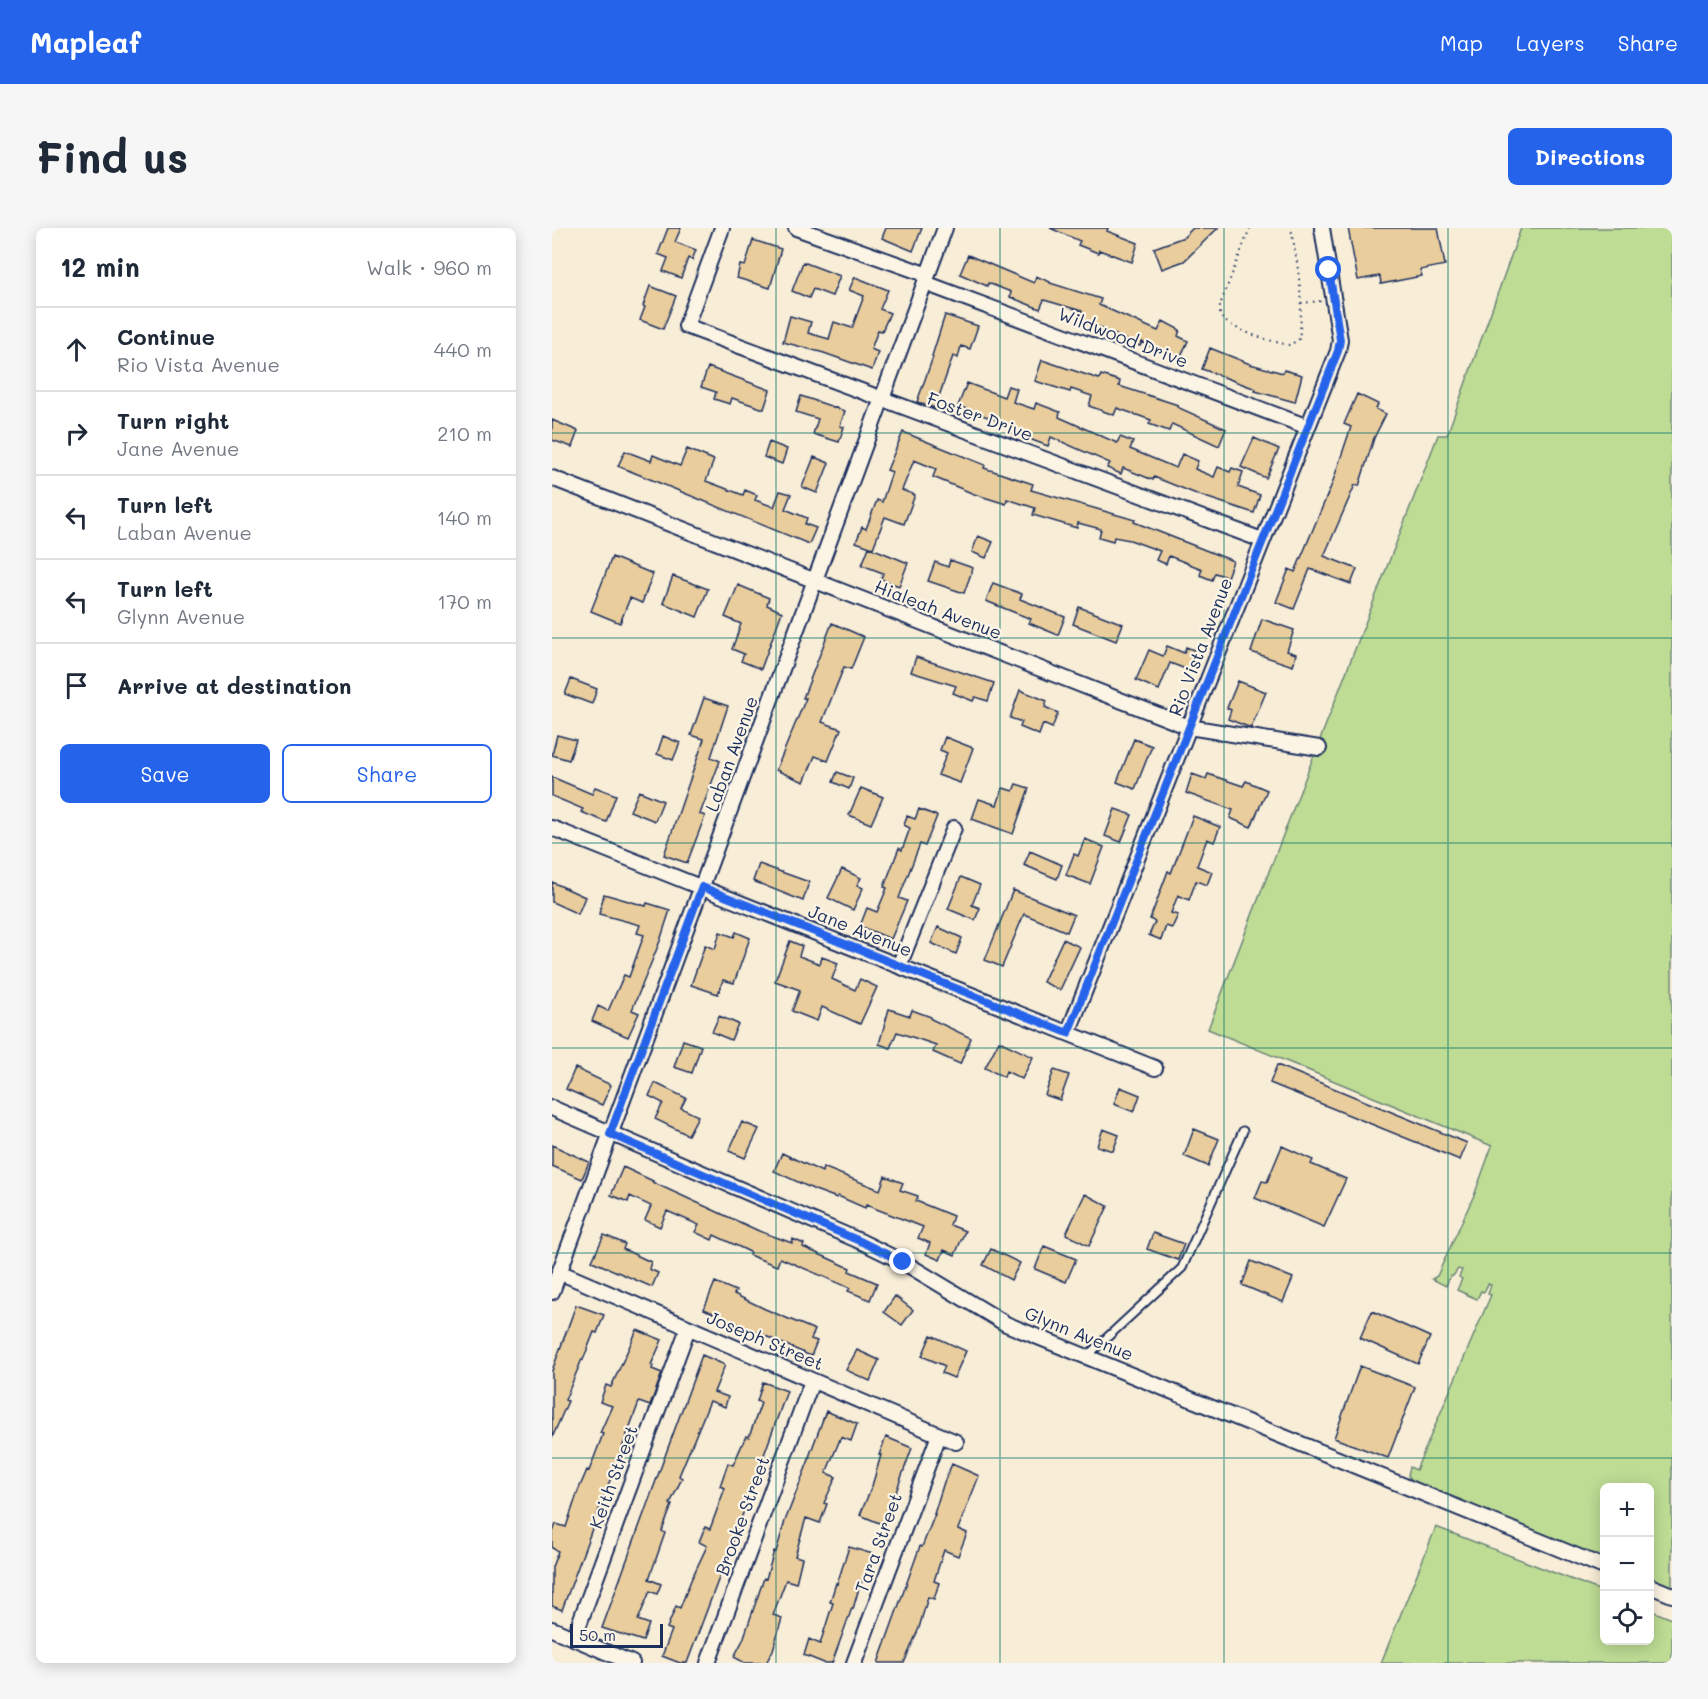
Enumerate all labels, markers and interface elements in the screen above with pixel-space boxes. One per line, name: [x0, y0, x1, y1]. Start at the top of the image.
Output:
text: Mapleaf: [30, 24, 141, 60]
text: Map: [1440, 29, 1483, 56]
text: Layers: [1516, 29, 1585, 56]
text: Share: [1618, 29, 1678, 56]
button: Directions: [1508, 128, 1672, 185]
text: Find us: [36, 129, 188, 184]
text: 12 min: [60, 250, 140, 284]
text: Walk · 960 m: [366, 254, 492, 280]
route start: [1315, 256, 1341, 282]
street label: Wildwood Drive: [1055, 301, 1192, 373]
text: Continue: [117, 322, 215, 351]
icon: ahead: [60, 333, 93, 366]
text: 440 m: [434, 336, 492, 362]
text: Rio Vista Avenue: [117, 351, 280, 377]
street label: Foster Drive: [924, 386, 1037, 446]
text: Turn right: [117, 406, 229, 435]
icon: right: [60, 417, 93, 450]
text: 210 m: [437, 420, 492, 446]
text: Jane Avenue: [117, 435, 240, 461]
text: Turn left: [117, 490, 213, 519]
icon: left: [60, 501, 93, 534]
text: 140 m: [437, 504, 492, 530]
text: Laban Avenue: [117, 519, 252, 545]
text: Turn left: [117, 574, 213, 603]
street label: Hialeah Avenue: [871, 574, 1006, 644]
street label: Rio Vista Avenue: [1163, 574, 1238, 719]
icon: left: [60, 585, 93, 618]
text: 170 m: [437, 588, 492, 614]
text: Glynn Avenue: [117, 603, 245, 629]
icon: arrive: [60, 669, 93, 702]
text: Arrive at destination: [117, 671, 352, 700]
street label: Laban Avenue: [699, 693, 763, 815]
button: Save: [60, 744, 270, 803]
button: Share: [282, 744, 492, 803]
street label: Jane Avenue: [805, 898, 916, 962]
route end: [889, 1248, 915, 1274]
street label: Glynn Avenue: [1021, 1300, 1137, 1366]
street label: Joseph Street: [703, 1305, 828, 1376]
street label: Keith Street: [583, 1421, 643, 1532]
street label: Brooke Street: [709, 1453, 775, 1579]
map controls: [1600, 1483, 1654, 1645]
button: +: [1600, 1483, 1654, 1537]
street label: Tara Street: [849, 1489, 907, 1596]
button: −: [1600, 1537, 1654, 1591]
button: locate: [1600, 1591, 1654, 1645]
scale bar: [570, 1621, 663, 1648]
text: 50 m: [579, 1624, 616, 1645]

